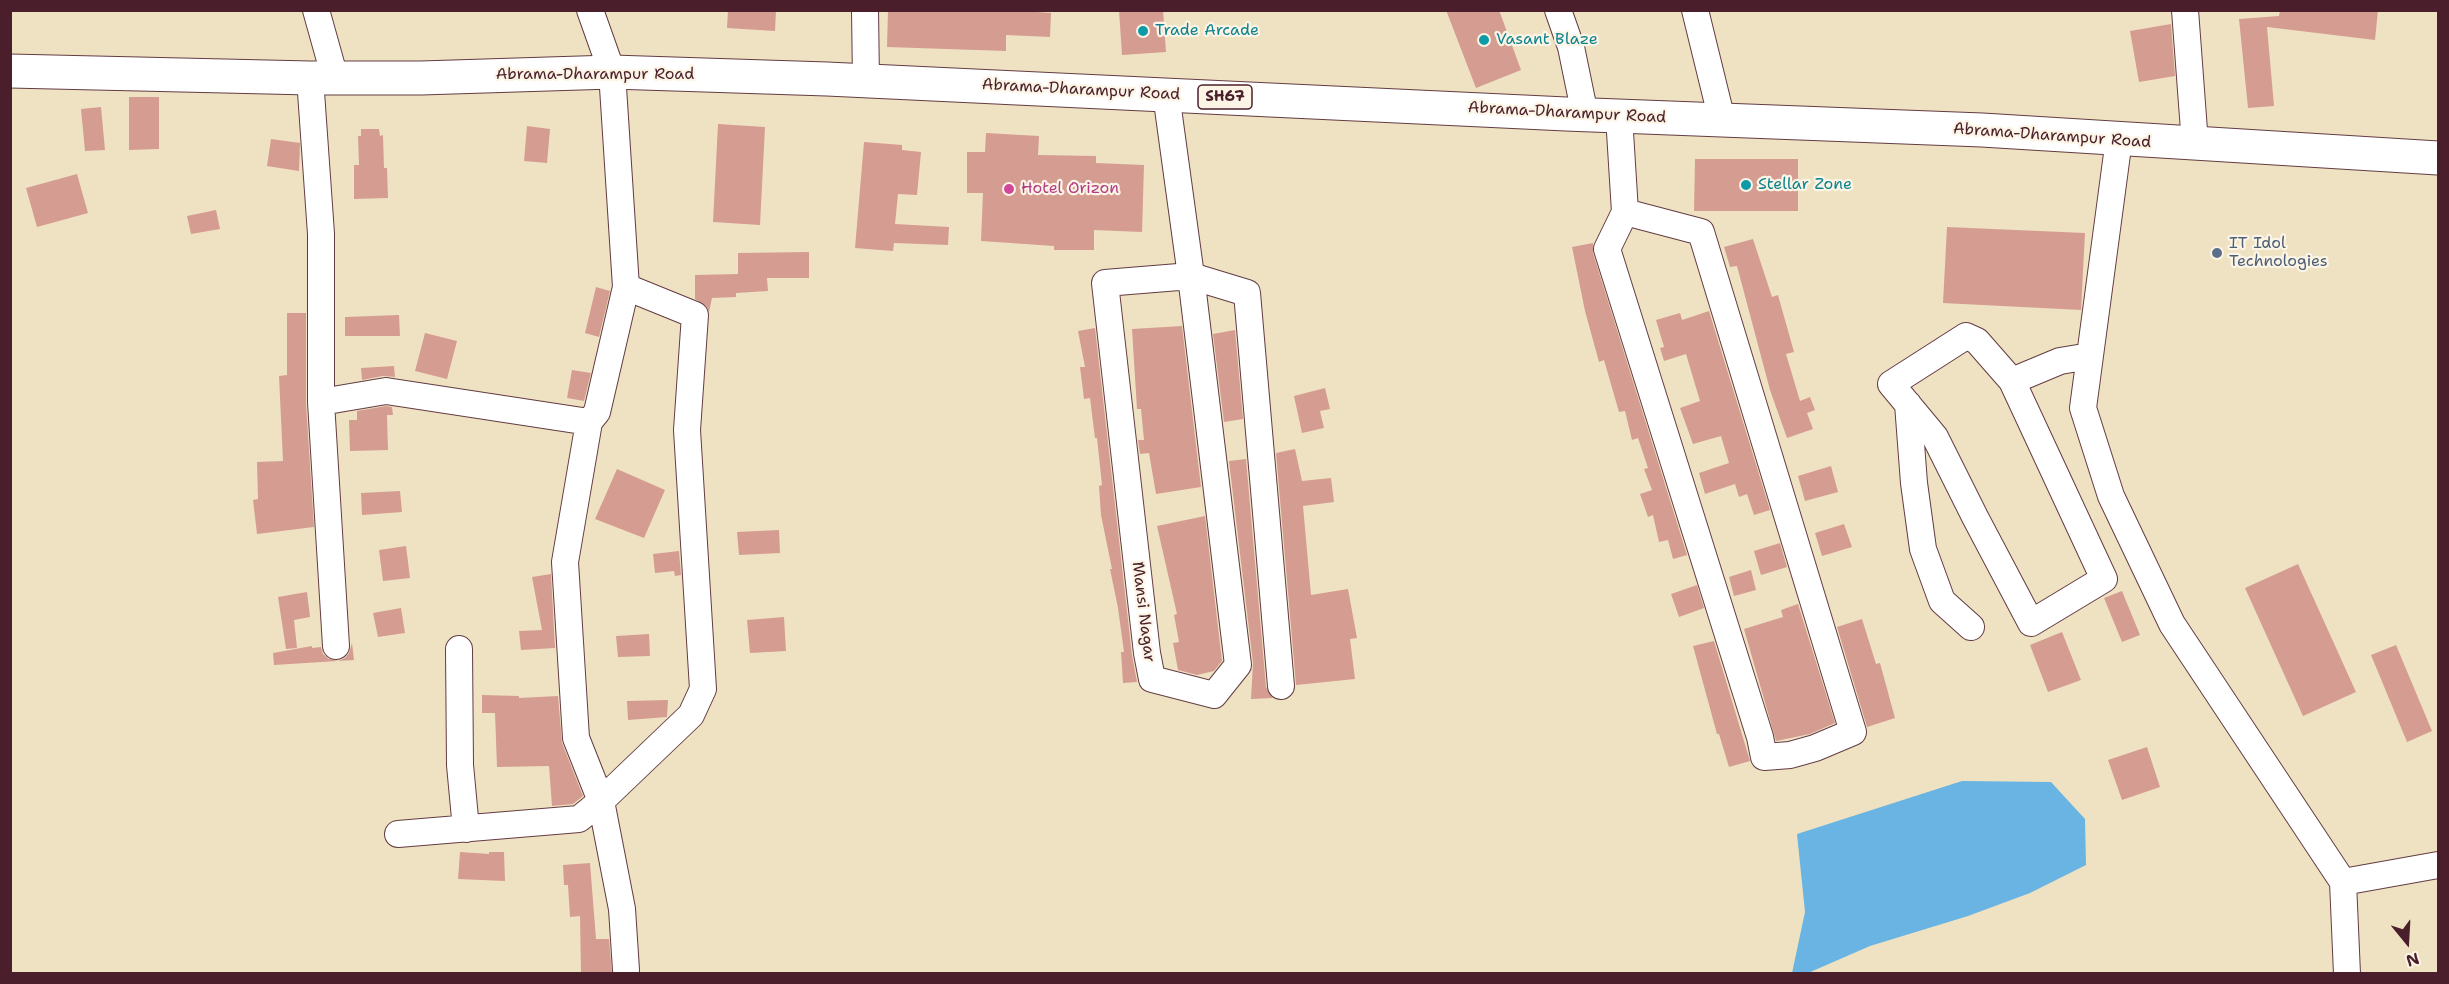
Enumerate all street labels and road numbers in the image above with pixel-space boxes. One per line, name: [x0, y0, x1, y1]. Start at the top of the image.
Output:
street label: Abrama-Dharampur Road: [496, 65, 694, 85]
street label: Abrama-Dharampur Road: [981, 75, 1181, 105]
road number: SH67: [1198, 85, 1252, 109]
street label: Abrama-Dharampur Road: [1467, 98, 1667, 128]
street label: Abrama-Dharampur Road: [1952, 119, 2152, 153]
street label: Mansi Nagar: [1127, 561, 1159, 663]

